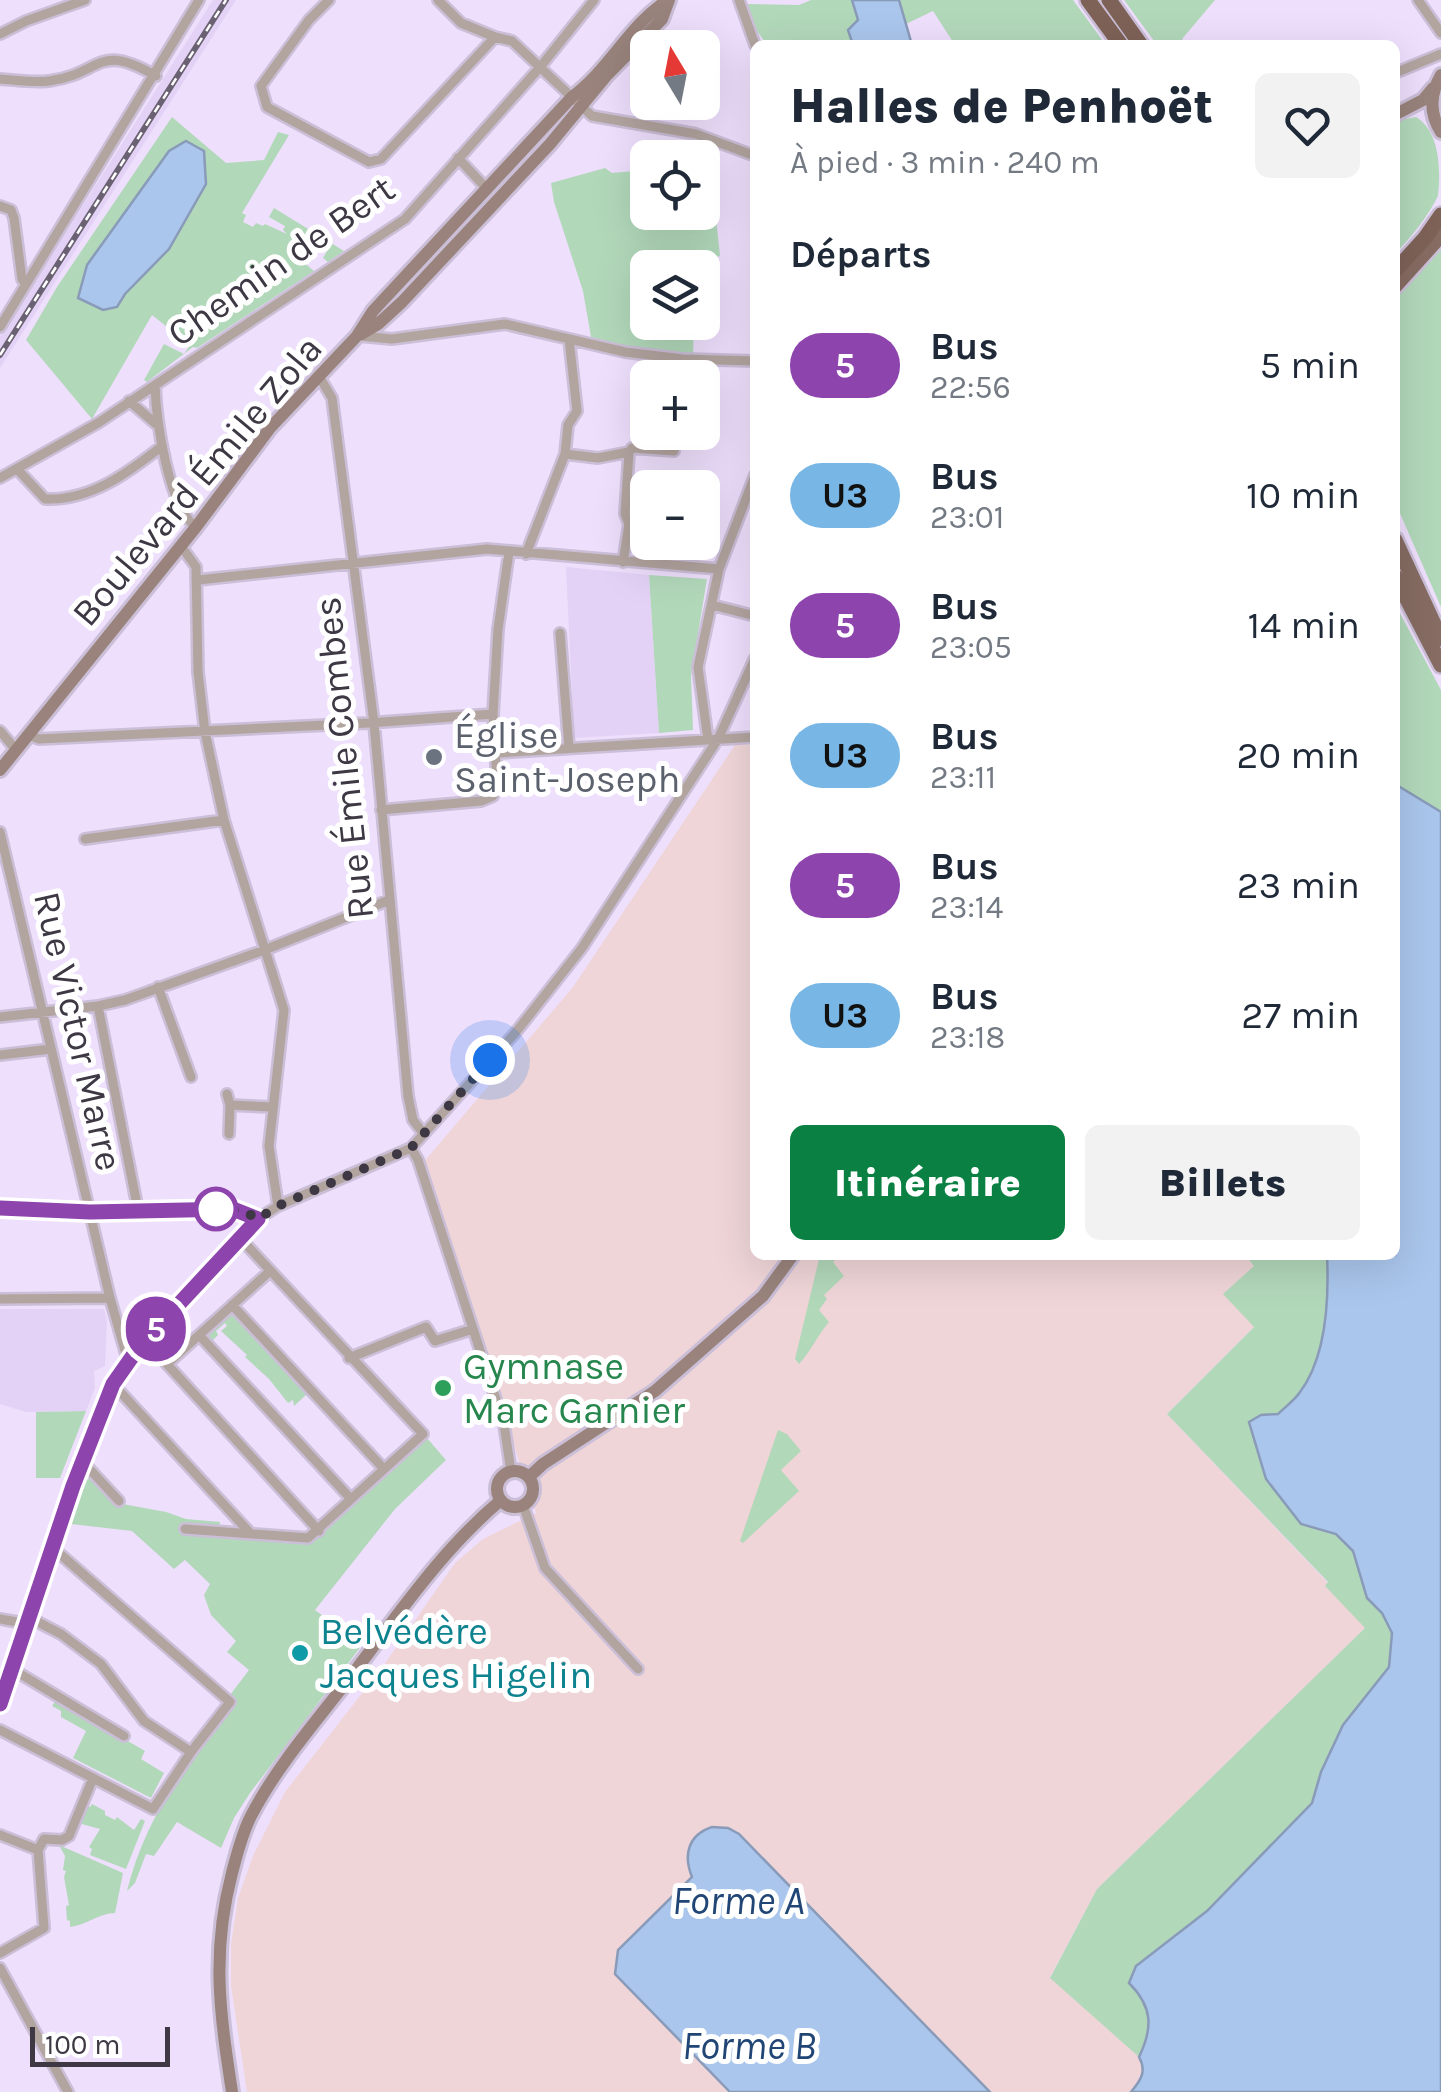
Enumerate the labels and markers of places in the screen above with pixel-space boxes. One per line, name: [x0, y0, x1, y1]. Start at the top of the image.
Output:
place label: Église Saint-Joseph: [454, 712, 680, 802]
marker: Église Saint-Joseph: [423, 746, 445, 768]
unlabelled marker: [195, 1188, 237, 1230]
place label: Gymnase Marc Garnier: [463, 1344, 685, 1433]
marker: Gymnase Marc Garnier: [432, 1377, 454, 1399]
place label: Belvédère Jacques Higelin: [320, 1609, 592, 1698]
marker: Belvédère Jacques Higelin: [289, 1642, 311, 1664]

